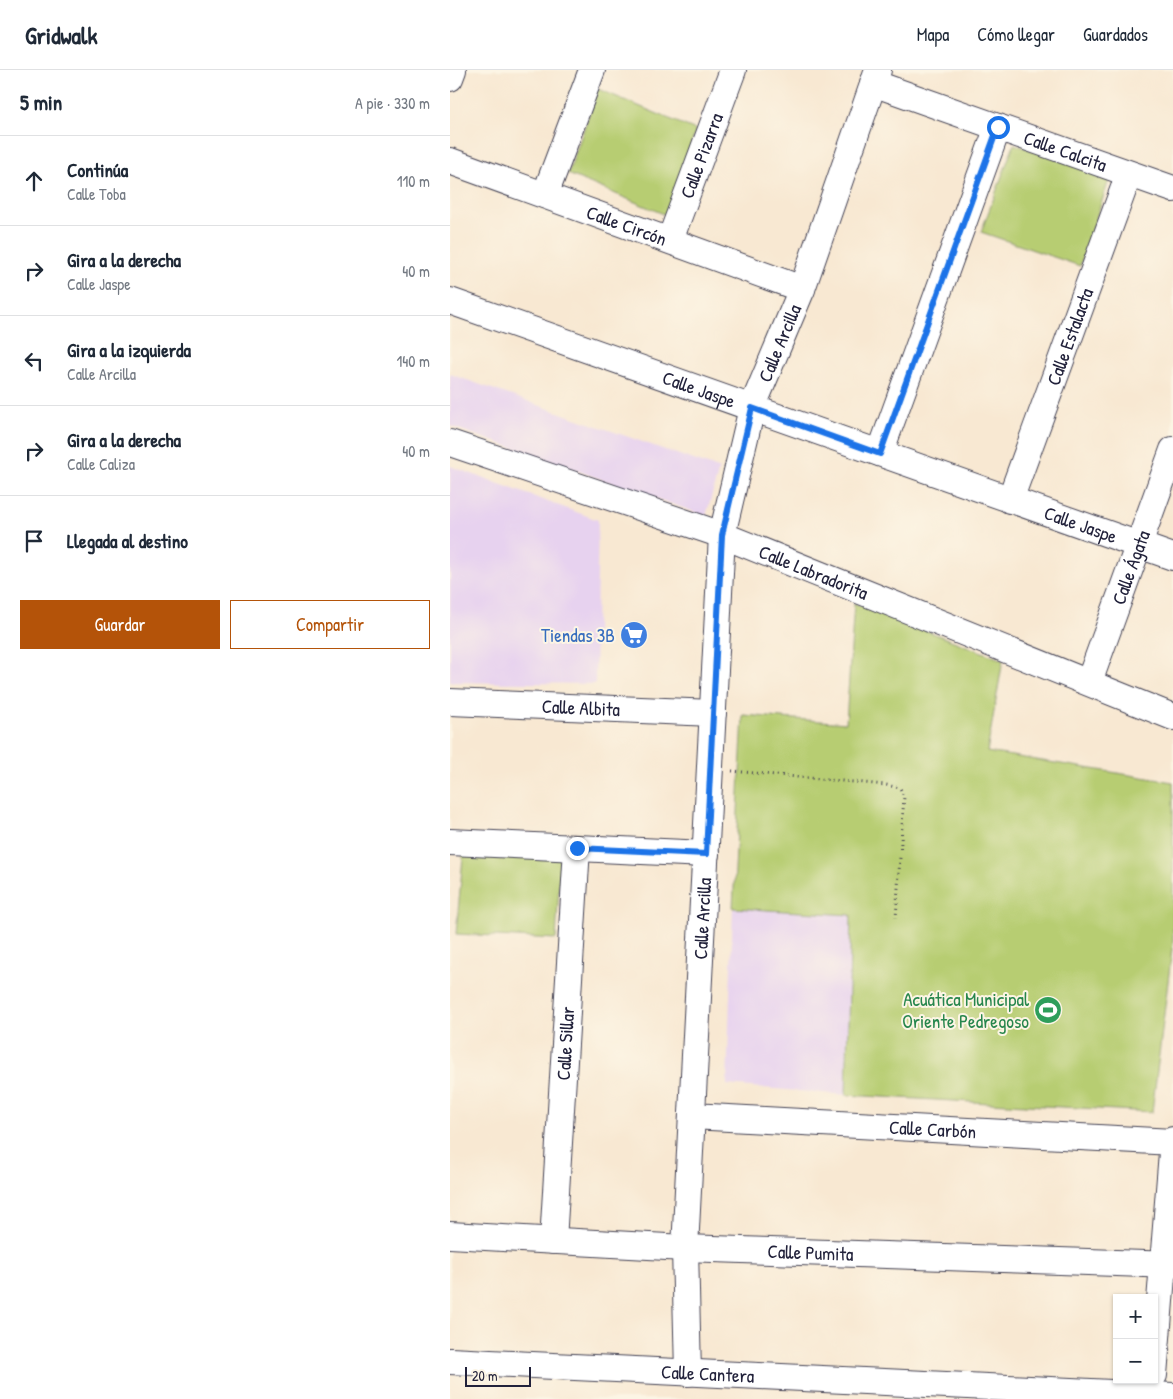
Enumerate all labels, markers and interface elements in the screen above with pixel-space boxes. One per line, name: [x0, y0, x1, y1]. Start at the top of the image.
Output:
text: Gridwalk: [25, 19, 97, 51]
text: Mapa: [917, 22, 949, 47]
text: Cómo llegar: [977, 22, 1055, 47]
text: Guardados: [1083, 22, 1148, 47]
text: 5 min: [20, 88, 62, 117]
text: A pie · 330 m: [355, 92, 430, 114]
street label: Calle Pizarra: [674, 109, 729, 202]
route start: [987, 116, 1010, 139]
street label: Calle Calcita: [1020, 124, 1111, 178]
text: Continúa: [67, 157, 128, 183]
icon: ahead: [20, 167, 48, 195]
text: 110 m: [397, 170, 430, 192]
text: Calle Toba: [67, 183, 126, 205]
street label: Calle Circón: [583, 199, 670, 252]
text: Gira a la derecha: [67, 247, 181, 273]
icon: right: [20, 257, 48, 285]
text: 40 m: [402, 260, 430, 282]
text: Calle Jaspe: [67, 273, 131, 295]
street label: Calle Estalacta: [1040, 284, 1099, 389]
street label: Calle Arcilla: [751, 300, 807, 386]
text: Gira a la izquierda: [67, 337, 191, 363]
icon: left: [20, 347, 48, 375]
text: 140 m: [396, 350, 430, 372]
text: Calle Arcilla: [67, 363, 136, 385]
street label: Calle Jaspe: [659, 364, 739, 414]
text: Gira a la derecha: [67, 427, 181, 453]
icon: right: [20, 437, 48, 465]
text: 40 m: [402, 440, 430, 462]
text: Calle Caliza: [67, 453, 135, 475]
street label: Calle Jaspe: [1041, 499, 1121, 549]
street label: Calle Ágata: [1105, 526, 1156, 608]
icon: arrive: [20, 527, 48, 555]
text: Llegada al destino: [67, 528, 188, 554]
street label: Calle Labradorita: [755, 538, 873, 606]
button: Guardar: [20, 600, 220, 649]
button: Compartir: [230, 600, 430, 649]
supermarket icon: Tiendas 3B: [619, 620, 649, 650]
place label: Tiendas 3B: [541, 622, 615, 648]
street label: Calle Albita: [541, 693, 621, 722]
route end: [566, 837, 589, 860]
street label: Calle Arcilla: [687, 876, 717, 960]
place label: Acuática Municipal Oriente Pedregoso: [902, 986, 1030, 1034]
sports icon: Acuática Municipal Oriente Pedregoso: [1033, 995, 1063, 1025]
street label: Calle Sillar: [550, 1005, 580, 1081]
street label: Calle Carbón: [888, 1114, 977, 1144]
street label: Calle Pumita: [767, 1238, 855, 1267]
map controls: [1113, 1294, 1158, 1384]
button: +: [1113, 1294, 1158, 1339]
button: −: [1113, 1339, 1158, 1384]
street label: Calle Cantera: [660, 1358, 756, 1389]
scale bar: [465, 1364, 531, 1387]
text: 20 m: [472, 1366, 498, 1385]

